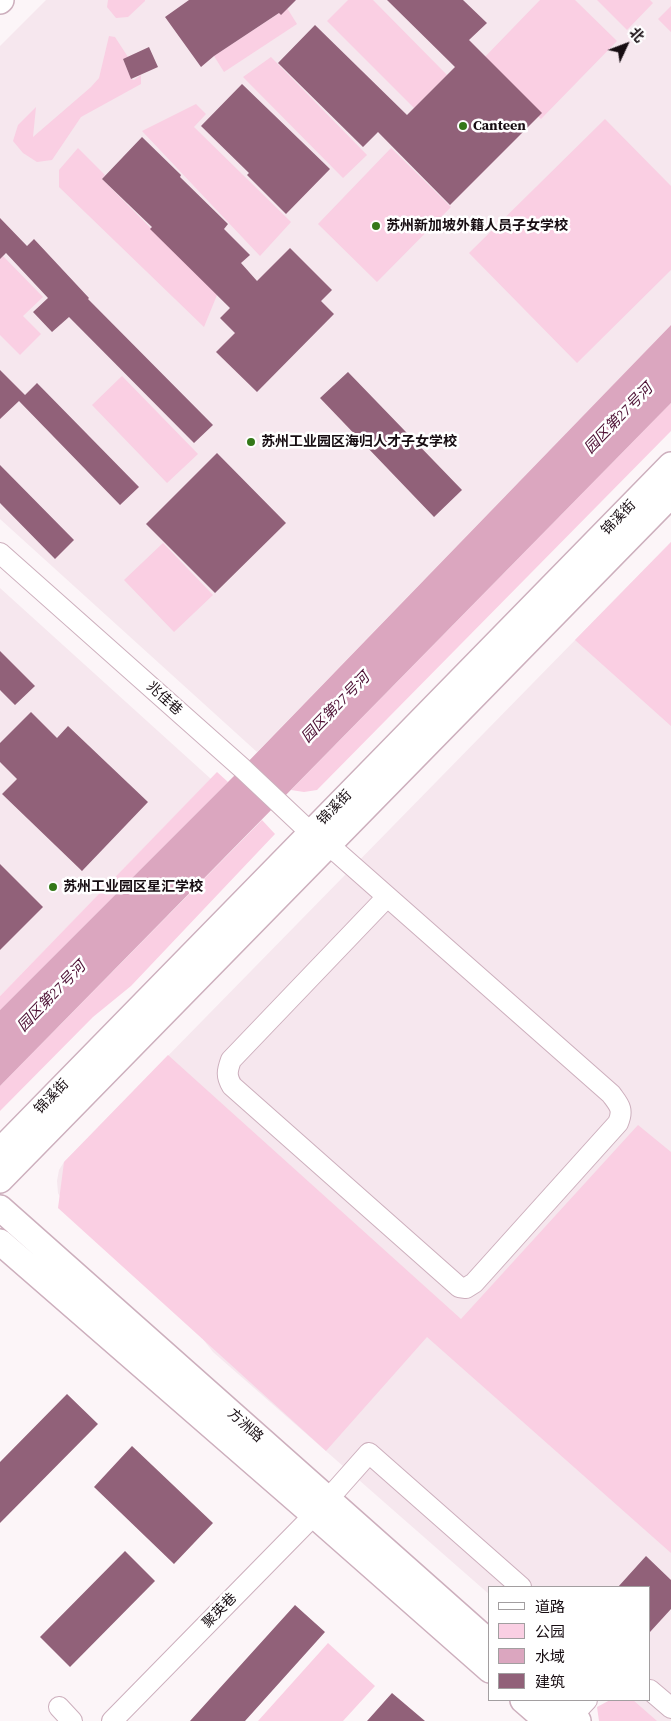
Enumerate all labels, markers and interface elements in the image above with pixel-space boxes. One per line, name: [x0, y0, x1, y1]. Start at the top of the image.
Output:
north arrow: [601, 20, 651, 70]
text: 北: [625, 23, 649, 47]
place label: Canteen: [473, 118, 526, 134]
marker: Canteen: [457, 120, 469, 132]
place label: 苏州新加坡外籍人员子女学校: [386, 218, 568, 234]
marker: 苏州新加坡外籍人员子女学校: [370, 220, 382, 232]
water label: 园区第27号河: [581, 380, 657, 458]
place label: 苏州工业园区海归人才子女学校: [261, 434, 457, 450]
marker: 苏州工业园区海归人才子女学校: [245, 436, 257, 448]
street label: 锦溪街: [598, 497, 640, 539]
water label: 园区第27号河: [298, 669, 374, 747]
street label: 兆佳巷: [143, 679, 185, 719]
street label: 锦溪街: [314, 787, 356, 829]
place label: 苏州工业园区星汇学校: [63, 879, 203, 895]
marker: 苏州工业园区星汇学校: [47, 881, 59, 893]
water label: 园区第27号河: [14, 958, 90, 1036]
street label: 锦溪街: [31, 1076, 73, 1118]
street label: 方洲路: [224, 1406, 266, 1446]
legend: [488, 1586, 651, 1701]
street label: 聚英巷: [199, 1590, 241, 1632]
text: 道路: [535, 1596, 565, 1617]
text: 公园: [535, 1621, 565, 1642]
text: 水域: [535, 1646, 565, 1667]
text: 建筑: [535, 1671, 565, 1692]

